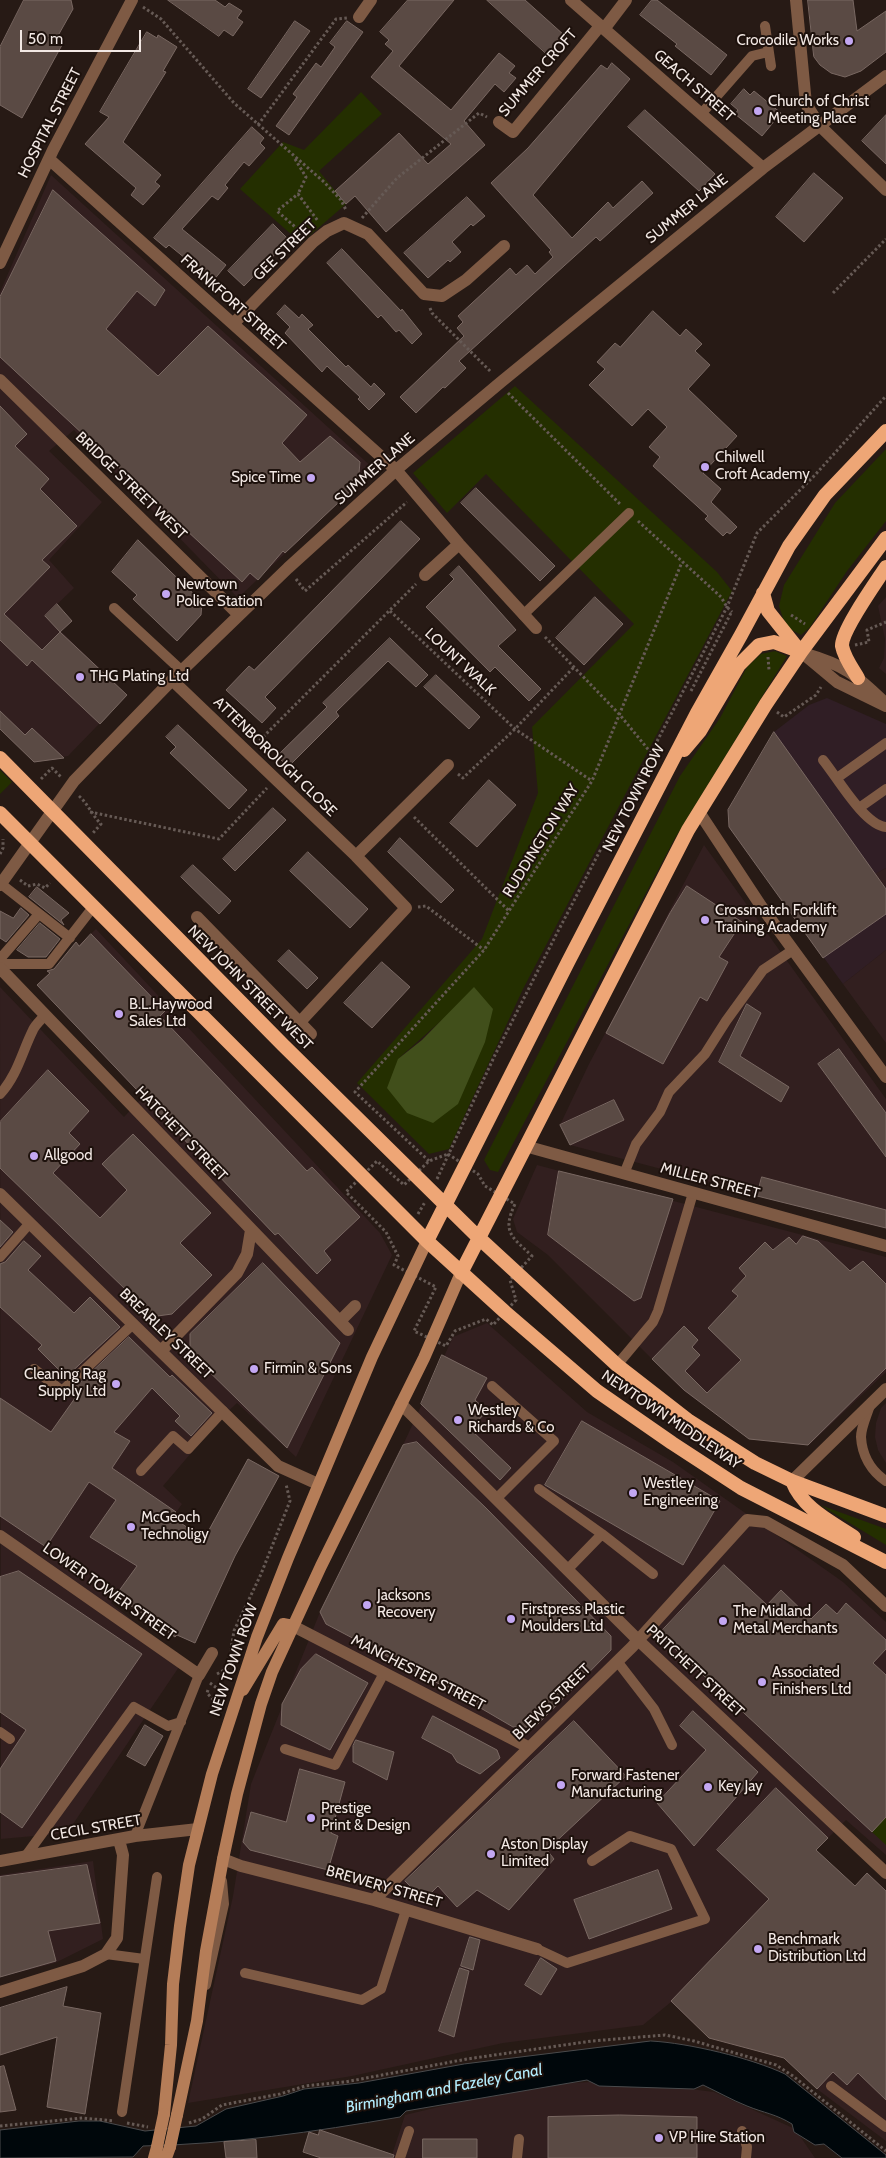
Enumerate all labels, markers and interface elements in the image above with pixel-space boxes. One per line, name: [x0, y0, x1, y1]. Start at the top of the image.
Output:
scale bar: [22, 20, 144, 52]
street label: SUMMER CROFT: [495, 25, 581, 121]
text: 50 m: [28, 30, 63, 48]
place label: Crocodile Works: [737, 32, 839, 50]
marker: Crocodile Works: [843, 35, 855, 47]
street label: GEACH STREET: [650, 46, 738, 126]
street label: HOSPITAL STREET: [15, 65, 85, 181]
place label: Church of Christ Meeting Place: [768, 93, 869, 128]
marker: Church of Christ Meeting Place: [752, 105, 764, 117]
street label: SUMMER LANE: [642, 170, 732, 248]
street label: GEE STREET: [250, 216, 320, 284]
street label: FRANKFORT STREET: [177, 251, 289, 355]
street label: BRIDGE STREET WEST: [72, 428, 190, 544]
street label: SUMMER LANE: [331, 429, 419, 509]
place label: Chilwell Croft Academy: [715, 449, 810, 484]
marker: Chilwell Croft Academy: [699, 461, 711, 473]
place label: Spice Time: [231, 469, 301, 487]
marker: Spice Time: [305, 472, 317, 484]
place label: Newtown Police Station: [176, 576, 263, 611]
marker: Newtown Police Station: [160, 588, 172, 600]
street label: LOUNT WALK: [421, 625, 499, 699]
place label: THG Plating Ltd: [90, 668, 189, 686]
marker: THG Plating Ltd: [74, 671, 86, 683]
street label: ATTENBOROUGH CLOSE: [210, 693, 340, 821]
street label: NEW TOWN ROW: [599, 741, 669, 855]
street label: RUDDINGTON WAY: [499, 781, 583, 901]
place label: Crossmatch Forklift Training Academy: [715, 902, 836, 937]
marker: Crossmatch Forklift Training Academy: [699, 914, 711, 926]
street label: NEW JOHN STREET WEST: [184, 922, 316, 1054]
place label: B.L.Haywood Sales Ltd: [129, 996, 212, 1031]
marker: B.L.Haywood Sales Ltd: [113, 1008, 125, 1020]
street label: HATCHETT STREET: [131, 1083, 231, 1185]
place label: Allgood: [44, 1147, 93, 1165]
marker: Allgood: [28, 1150, 40, 1162]
street label: MILLER STREET: [658, 1159, 762, 1203]
street label: BREARLEY STREET: [116, 1285, 216, 1383]
place label: Firmin & Sons: [264, 1360, 352, 1378]
marker: Firmin & Sons: [248, 1363, 260, 1375]
place label: Cleaning Rag Supply Ltd: [24, 1366, 106, 1401]
street label: NEWTOWN MIDDLEWAY: [598, 1367, 744, 1473]
marker: Cleaning Rag Supply Ltd: [110, 1378, 122, 1390]
place label: Westley Richards & Co: [468, 1402, 555, 1437]
marker: Westley Richards & Co: [452, 1414, 464, 1426]
place label: Westley Engineering: [643, 1475, 718, 1510]
marker: Westley Engineering: [627, 1487, 639, 1499]
place label: McGeoch Technoligy: [141, 1509, 209, 1544]
marker: McGeoch Technoligy: [125, 1521, 137, 1533]
street label: LOWER TOWER STREET: [39, 1539, 179, 1645]
place label: Jacksons Recovery: [377, 1587, 435, 1622]
marker: Jacksons Recovery: [361, 1599, 373, 1611]
street label: NEW TOWN ROW: [206, 1601, 262, 1719]
place label: Firstpress Plastic Moulders Ltd: [521, 1601, 625, 1636]
place label: The Midland Metal Merchants: [733, 1603, 838, 1638]
marker: Firstpress Plastic Moulders Ltd: [505, 1613, 517, 1625]
marker: The Midland Metal Merchants: [717, 1615, 729, 1627]
street label: PRITCHETT STREET: [642, 1621, 748, 1721]
street label: MANCHESTER STREET: [348, 1631, 488, 1715]
street label: BLEWS STREET: [509, 1660, 595, 1744]
place label: Associated Finishers Ltd: [772, 1664, 851, 1699]
marker: Associated Finishers Ltd: [756, 1676, 768, 1688]
place label: Forward Fastener Manufacturing: [571, 1767, 679, 1802]
place label: Key Jay: [718, 1778, 763, 1796]
marker: Forward Fastener Manufacturing: [555, 1779, 567, 1791]
marker: Key Jay: [702, 1781, 714, 1793]
place label: Prestige Print & Design: [321, 1800, 410, 1835]
street label: CECIL STREET: [49, 1811, 143, 1845]
marker: Prestige Print & Design: [305, 1812, 317, 1824]
place label: Aston Display Limited: [501, 1836, 588, 1871]
marker: Aston Display Limited: [485, 1848, 497, 1860]
street label: BREWERY STREET: [324, 1862, 444, 1912]
place label: Benchmark Distribution Ltd: [768, 1931, 866, 1966]
marker: Benchmark Distribution Ltd: [752, 1943, 764, 1955]
water label: Birmingham and Fazeley Canal: [344, 2060, 544, 2118]
place label: VP Hire Station: [669, 2129, 765, 2147]
marker: VP Hire Station: [653, 2132, 665, 2144]

